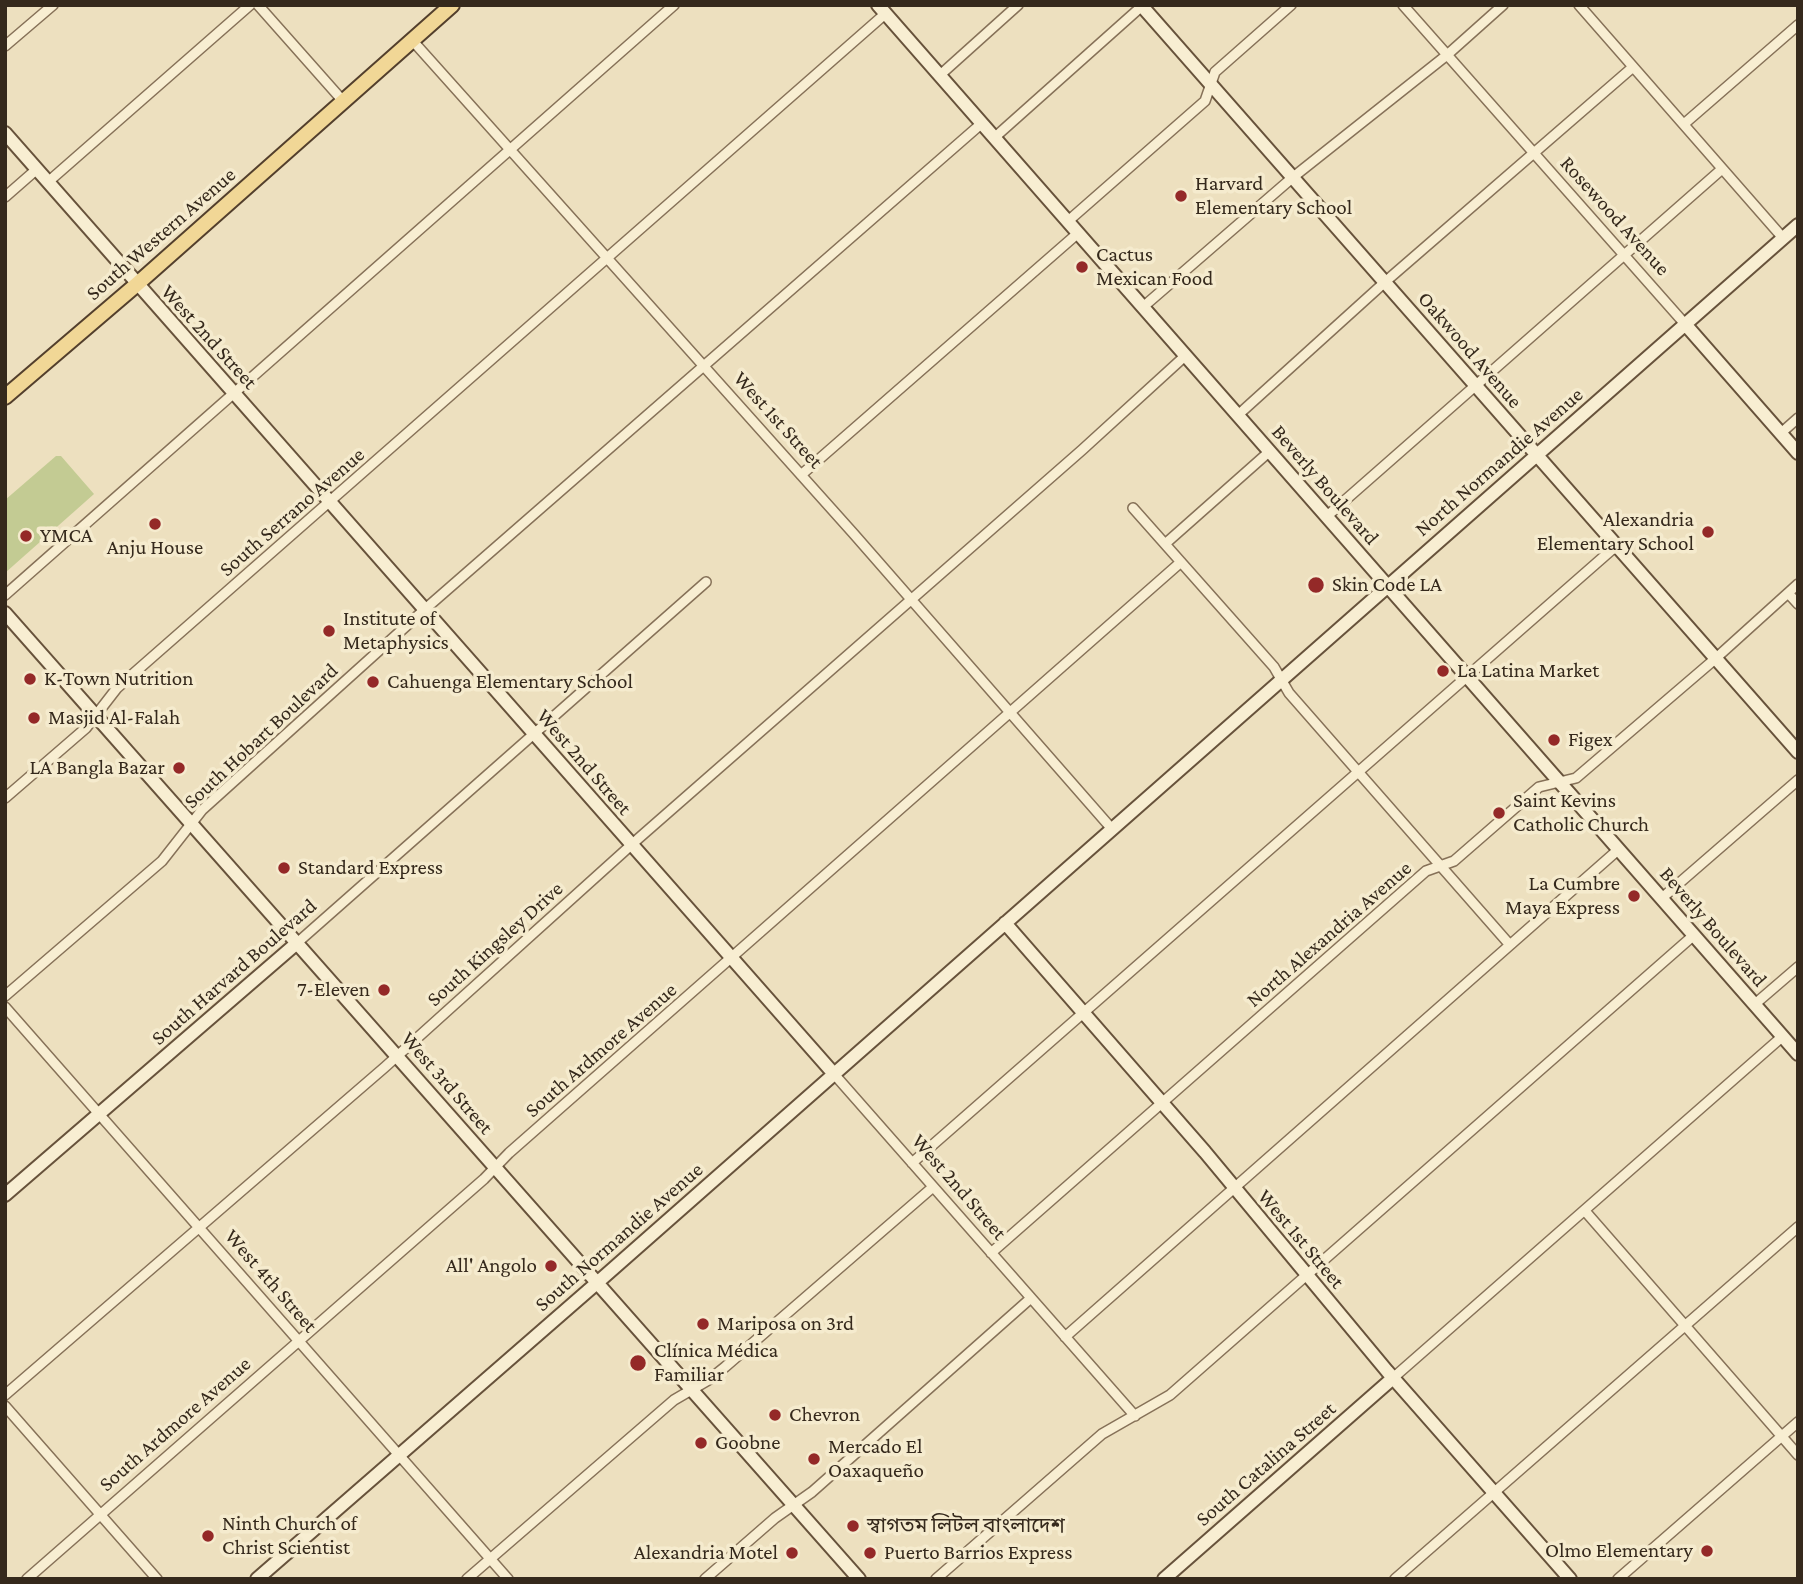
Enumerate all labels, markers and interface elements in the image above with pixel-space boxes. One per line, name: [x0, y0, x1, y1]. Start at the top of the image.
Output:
street label: Rosewood Avenue: [1555, 151, 1675, 281]
street label: South Western Avenue: [81, 162, 241, 306]
place label: Harvard Elementary School: [1195, 171, 1352, 221]
marker: Harvard Elementary School: [1173, 188, 1189, 204]
place label: Cactus Mexican Food: [1096, 242, 1213, 292]
marker: Cactus Mexican Food: [1074, 259, 1090, 275]
street label: West 2nd Street: [155, 279, 263, 395]
street label: Oakwood Avenue: [1412, 286, 1528, 414]
street label: West 1st Street: [728, 366, 828, 474]
street label: North Normandie Avenue: [1410, 382, 1588, 542]
street label: Beverly Boulevard: [1266, 420, 1384, 550]
street label: South Serrano Avenue: [214, 442, 370, 582]
place label: Alexandria Elementary School: [1537, 507, 1694, 557]
marker: Anju House: [147, 516, 163, 532]
place label: YMCA: [40, 523, 93, 549]
marker: Alexandria Elementary School: [1700, 524, 1716, 540]
marker: YMCA: [18, 528, 34, 544]
place label: Anju House: [107, 535, 203, 561]
place label: Skin Code LA: [1332, 572, 1442, 598]
marker: Skin Code LA: [1306, 575, 1326, 595]
place label: Institute of Metaphysics: [343, 606, 449, 656]
marker: Institute of Metaphysics: [321, 623, 337, 639]
street label: South Hobart Boulevard: [179, 658, 343, 814]
place label: La Latina Market: [1457, 658, 1599, 684]
marker: La Latina Market: [1435, 663, 1451, 679]
place label: K-Town Nutrition: [44, 666, 194, 692]
place label: Cahuenga Elementary School: [387, 669, 633, 695]
marker: K-Town Nutrition: [22, 671, 38, 687]
marker: Cahuenga Elementary School: [365, 674, 381, 690]
street label: West 2nd Street: [531, 704, 637, 820]
place label: Masjid Al-Falah: [48, 705, 180, 731]
marker: Masjid Al-Falah: [26, 710, 42, 726]
place label: Figex: [1568, 727, 1613, 753]
marker: Figex: [1546, 732, 1562, 748]
place label: LA Bangla Bazar: [30, 755, 165, 781]
marker: LA Bangla Bazar: [171, 760, 187, 776]
place label: Saint Kevins Catholic Church: [1513, 788, 1649, 838]
marker: Saint Kevins Catholic Church: [1491, 805, 1507, 821]
place label: Standard Express: [298, 855, 443, 881]
street label: North Alexandria Avenue: [1241, 855, 1417, 1013]
marker: Standard Express: [276, 860, 292, 876]
street label: Beverly Boulevard: [1654, 862, 1772, 992]
place label: La Cumbre Maya Express: [1505, 871, 1620, 921]
street label: South Kingsley Drive: [422, 876, 568, 1012]
marker: La Cumbre Maya Express: [1626, 888, 1642, 904]
street label: South Harvard Boulevard: [146, 893, 322, 1051]
place label: 7-Eleven: [297, 977, 370, 1003]
street label: South Ardmore Avenue: [520, 977, 682, 1123]
marker: 7-Eleven: [376, 982, 392, 998]
street label: West 3rd Street: [396, 1026, 498, 1140]
street label: West 2nd Street: [906, 1129, 1012, 1245]
street label: South Normandie Avenue: [530, 1157, 708, 1317]
street label: West 1st Street: [1252, 1184, 1350, 1294]
street label: West 4th Street: [219, 1224, 323, 1338]
place label: All' Angolo: [446, 1253, 537, 1279]
marker: All' Angolo: [543, 1258, 559, 1274]
place label: Mariposa on 3rd: [717, 1311, 854, 1337]
marker: Mariposa on 3rd: [695, 1316, 711, 1332]
place label: Clínica Médica Familiar: [654, 1338, 778, 1388]
street label: South Ardmore Avenue: [94, 1351, 256, 1497]
marker: Clínica Médica Familiar: [628, 1353, 648, 1373]
street label: South Catalina Street: [1191, 1396, 1341, 1532]
place label: Chevron: [789, 1402, 860, 1428]
marker: Chevron: [767, 1407, 783, 1423]
place label: Goobne: [715, 1430, 780, 1456]
place label: Mercado El Oaxaqueño: [828, 1434, 924, 1484]
marker: Goobne: [693, 1435, 709, 1451]
marker: Mercado El Oaxaqueño: [806, 1451, 822, 1467]
place label: Ninth Church of Christ Scientist: [222, 1511, 357, 1561]
place label: স্বাগতম লিটল বাংলাদেশ: [867, 1513, 1065, 1539]
marker: স্বাগতম লিটল বাংলাদেশ: [845, 1518, 861, 1534]
marker: Ninth Church of Christ Scientist: [200, 1528, 216, 1544]
place label: Olmo Elementary: [1545, 1538, 1693, 1564]
place label: Alexandria Motel: [634, 1540, 778, 1566]
place label: Puerto Barrios Express: [884, 1540, 1072, 1566]
marker: Olmo Elementary: [1699, 1543, 1715, 1559]
marker: Alexandria Motel: [784, 1545, 800, 1561]
marker: Puerto Barrios Express: [862, 1545, 878, 1561]

